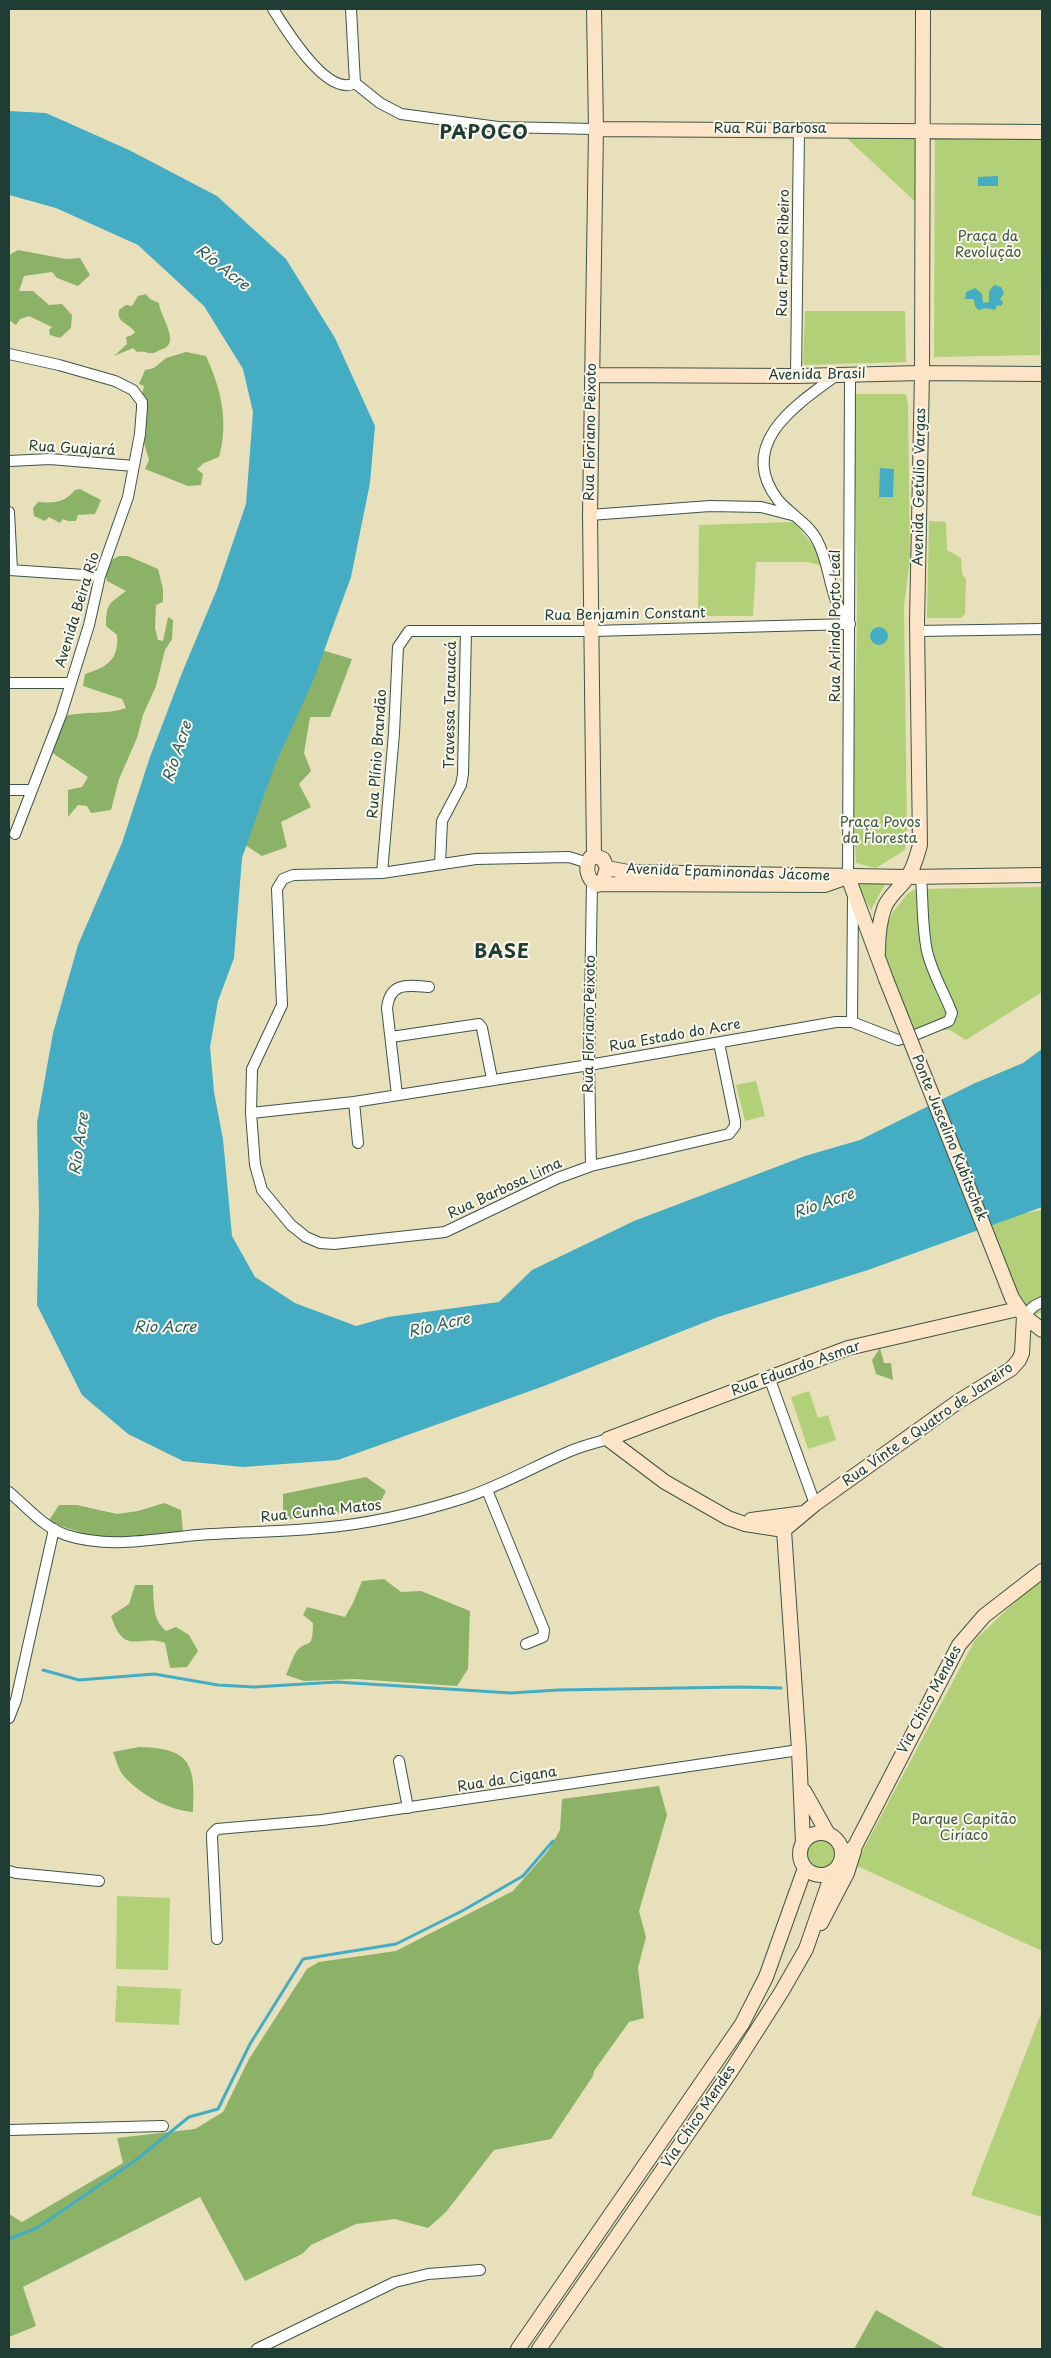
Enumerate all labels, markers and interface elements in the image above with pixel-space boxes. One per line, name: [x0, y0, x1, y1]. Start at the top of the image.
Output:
street label: Rua Rui Barbosa: [714, 121, 826, 137]
district label: PAPOCO: [439, 123, 529, 145]
street label: Rua Franco Ribeiro: [774, 189, 794, 317]
park label: Praça da Revolução: [955, 229, 1021, 262]
water label: Río Acre: [192, 242, 252, 294]
street label: Rua Floriano Peixoto: [581, 363, 601, 501]
street label: Avenida Brasil: [768, 366, 866, 384]
street label: Avenida Getúlio Vargas: [910, 408, 930, 566]
street label: Rua Guajará: [28, 438, 116, 460]
street label: Avenida Beira Rio: [52, 550, 104, 670]
street label: Rua Arlindo Porto Leal: [828, 550, 844, 702]
street label: Rua Benjamin Constant: [544, 605, 706, 625]
street label: Travessa Tarauacá: [441, 641, 461, 769]
street label: Rua Plínio Brandão: [365, 689, 391, 819]
water label: Río Acre: [160, 719, 196, 785]
park label: Praça Povos da Floresta: [839, 815, 921, 848]
street label: Avenida Epaminondas Jácome: [626, 861, 830, 885]
district label: BASE: [473, 942, 531, 964]
street label: Rua Floriano Peixoto: [580, 955, 600, 1093]
street label: Rua Estado do Acre: [608, 1016, 742, 1056]
street label: Ponte Juscelino Kubitschek: [908, 1052, 990, 1224]
water label: Río Acre: [67, 1112, 93, 1176]
street label: Rua Barbosa Lima: [445, 1155, 565, 1223]
water label: Río Acre: [791, 1185, 857, 1223]
water label: Río Acre: [406, 1310, 472, 1342]
water label: Rio Acre: [134, 1319, 196, 1337]
street label: Rua Eduardo Asmar: [729, 1338, 863, 1400]
street label: Rua Vinte e Quatro de Janeiro: [839, 1359, 1017, 1491]
street label: Rua Cunha Matos: [260, 1497, 382, 1527]
street label: Via Chico Mendes: [894, 1643, 966, 1757]
street label: Rua da Cigana: [456, 1764, 558, 1796]
park label: Parque Capitão Ciríaco: [912, 1812, 1016, 1844]
street label: Via Chico Mendes: [659, 2063, 739, 2171]

